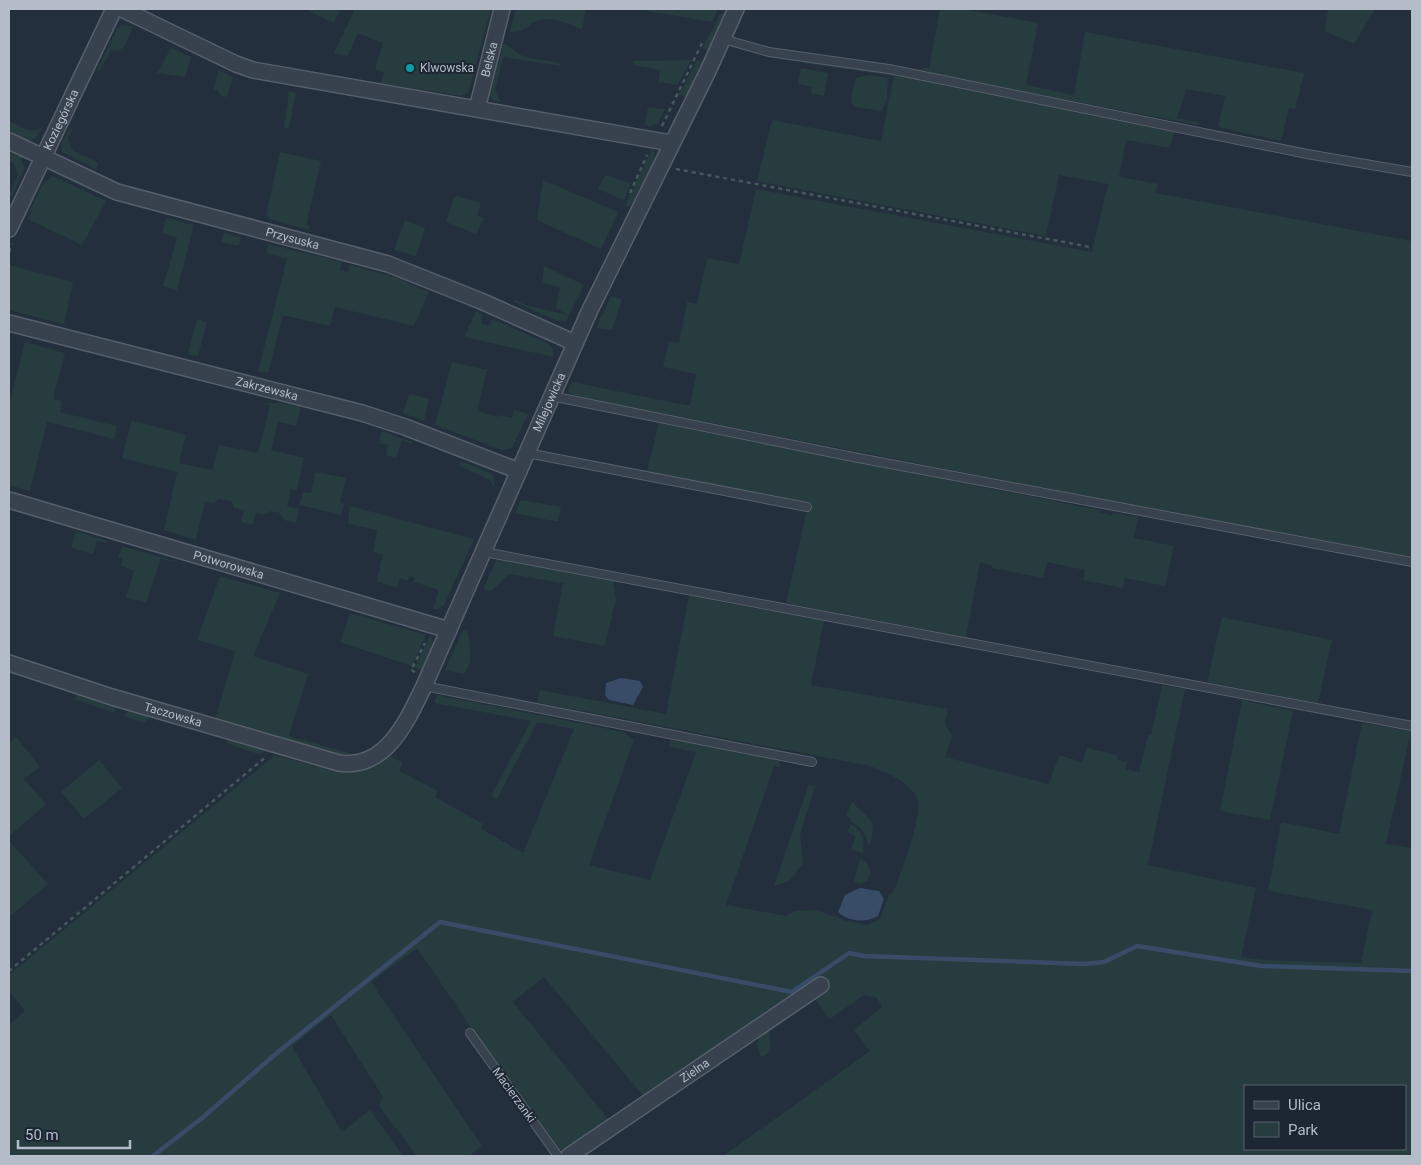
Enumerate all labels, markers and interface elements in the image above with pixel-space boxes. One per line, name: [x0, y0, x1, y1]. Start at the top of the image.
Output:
street label: Belska: [478, 41, 500, 78]
place label: Klwowska: [420, 61, 474, 75]
marker: Klwowska: [404, 62, 416, 74]
street label: Koziegórska: [41, 87, 82, 153]
street label: Przysuska: [264, 225, 321, 252]
street label: Milejowicka: [530, 370, 568, 434]
street label: Zakrzewska: [234, 374, 299, 403]
street label: Potworowska: [192, 548, 266, 582]
street label: Taczowska: [142, 700, 204, 730]
street label: Zielna: [677, 1056, 712, 1086]
street label: Macierzanki: [489, 1065, 539, 1125]
legend: [1244, 1085, 1406, 1150]
text: Ulica: [1288, 1096, 1321, 1114]
scale bar: [18, 1118, 130, 1150]
text: Park: [1288, 1121, 1319, 1139]
text: 50 m: [25, 1126, 59, 1144]

